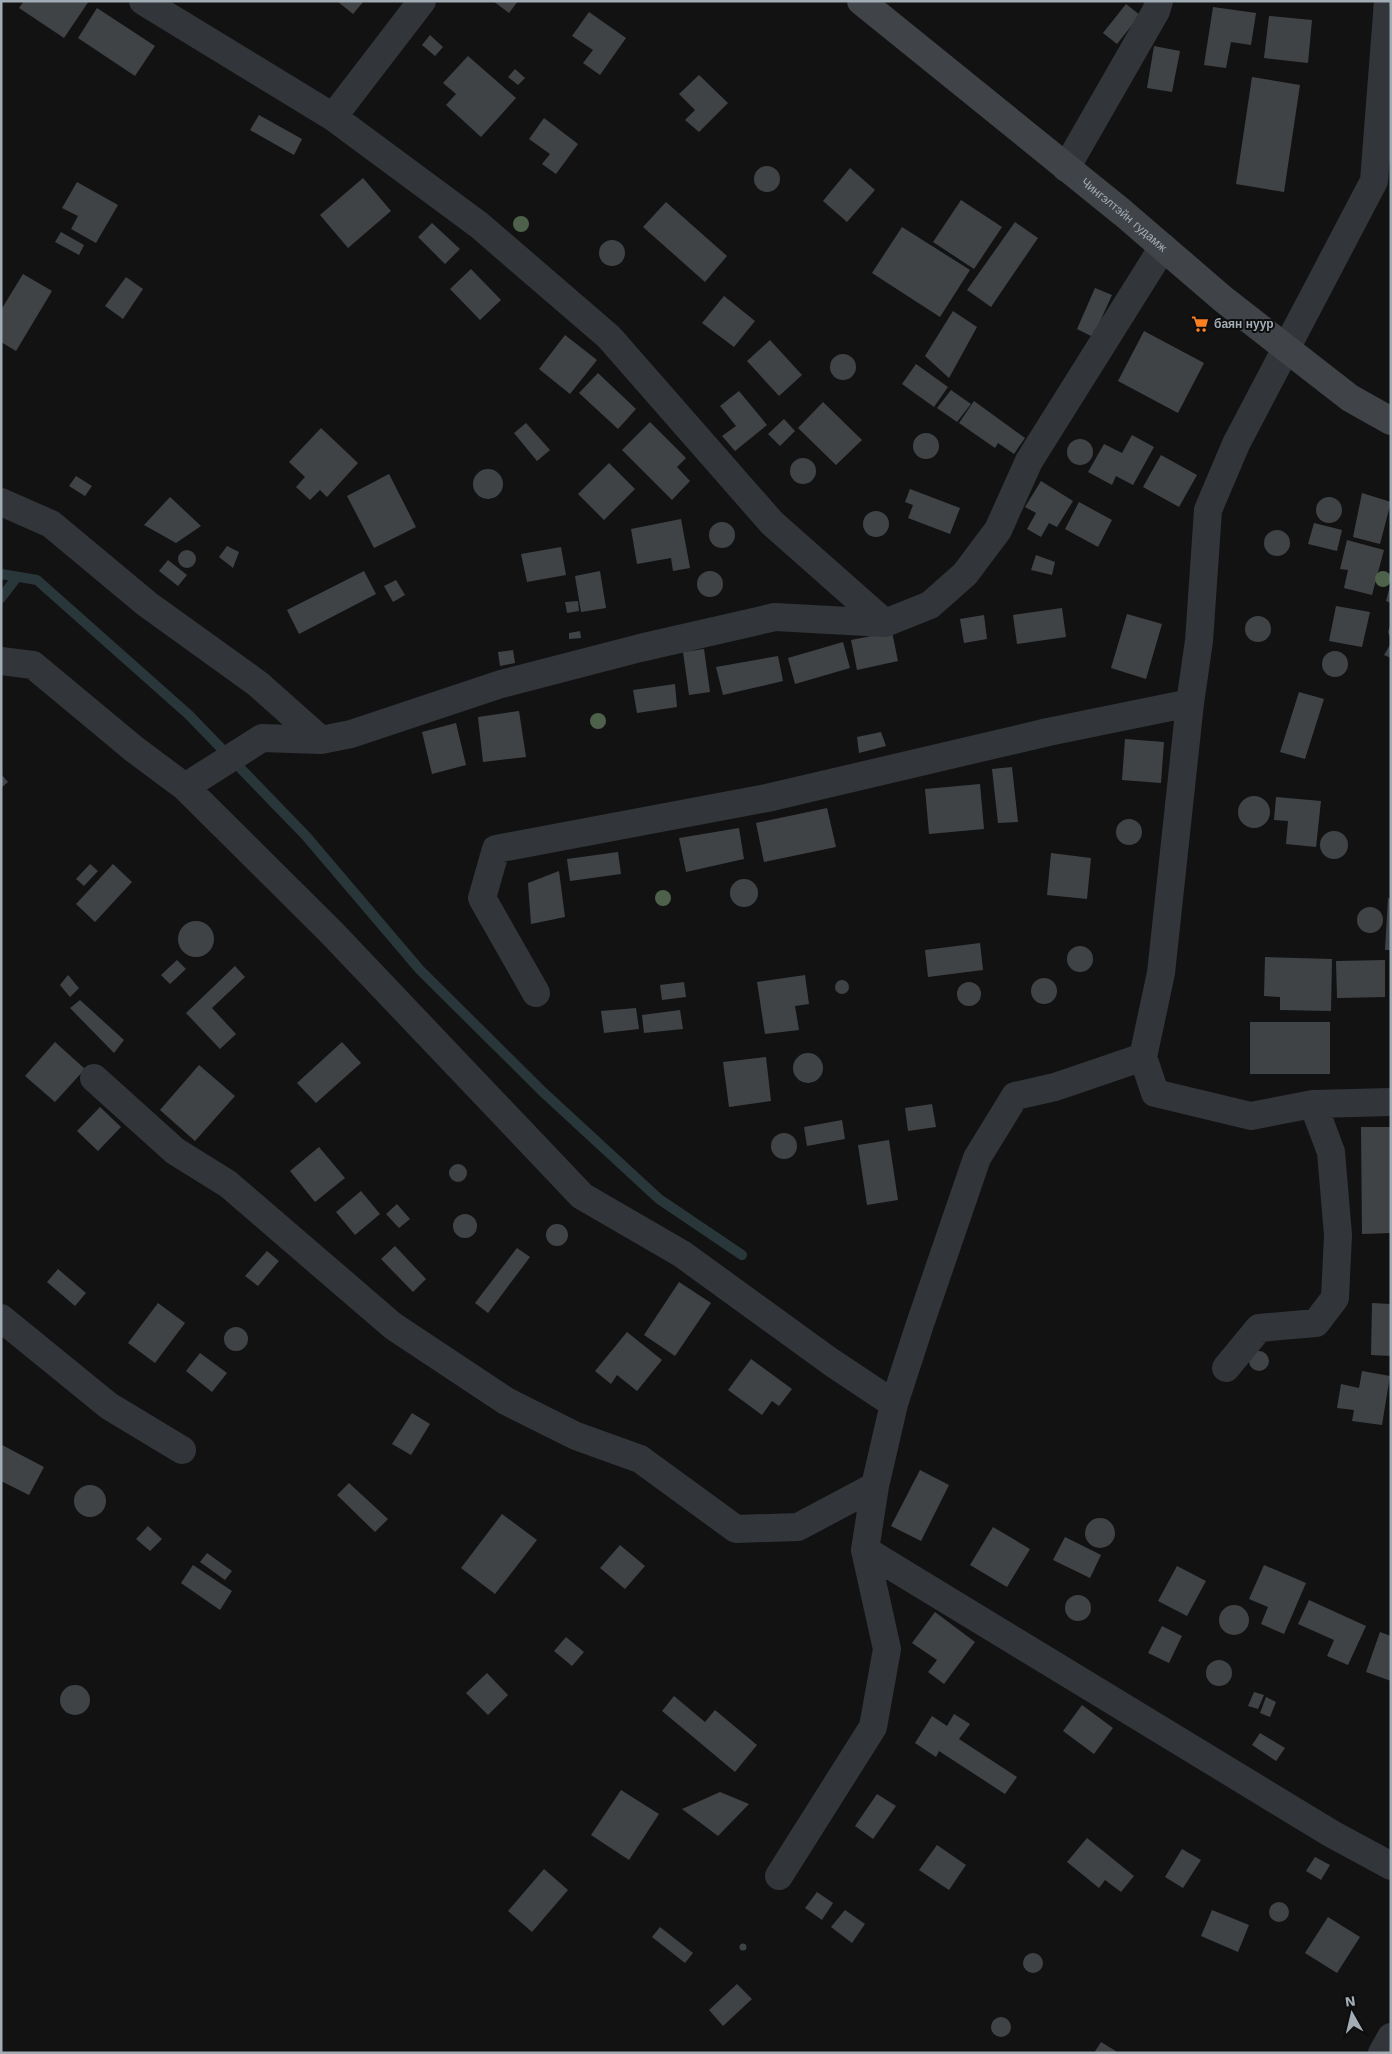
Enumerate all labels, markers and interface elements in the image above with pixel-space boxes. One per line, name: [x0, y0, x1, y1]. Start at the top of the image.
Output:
street label: Чингэлтэйн гудамж: [1078, 175, 1170, 255]
supermarket icon: баян нуур: [1190, 314, 1210, 334]
place label: баян нуур: [1214, 317, 1274, 331]
north arrow: [1327, 1989, 1377, 2039]
text: N: [1344, 1992, 1356, 2010]

